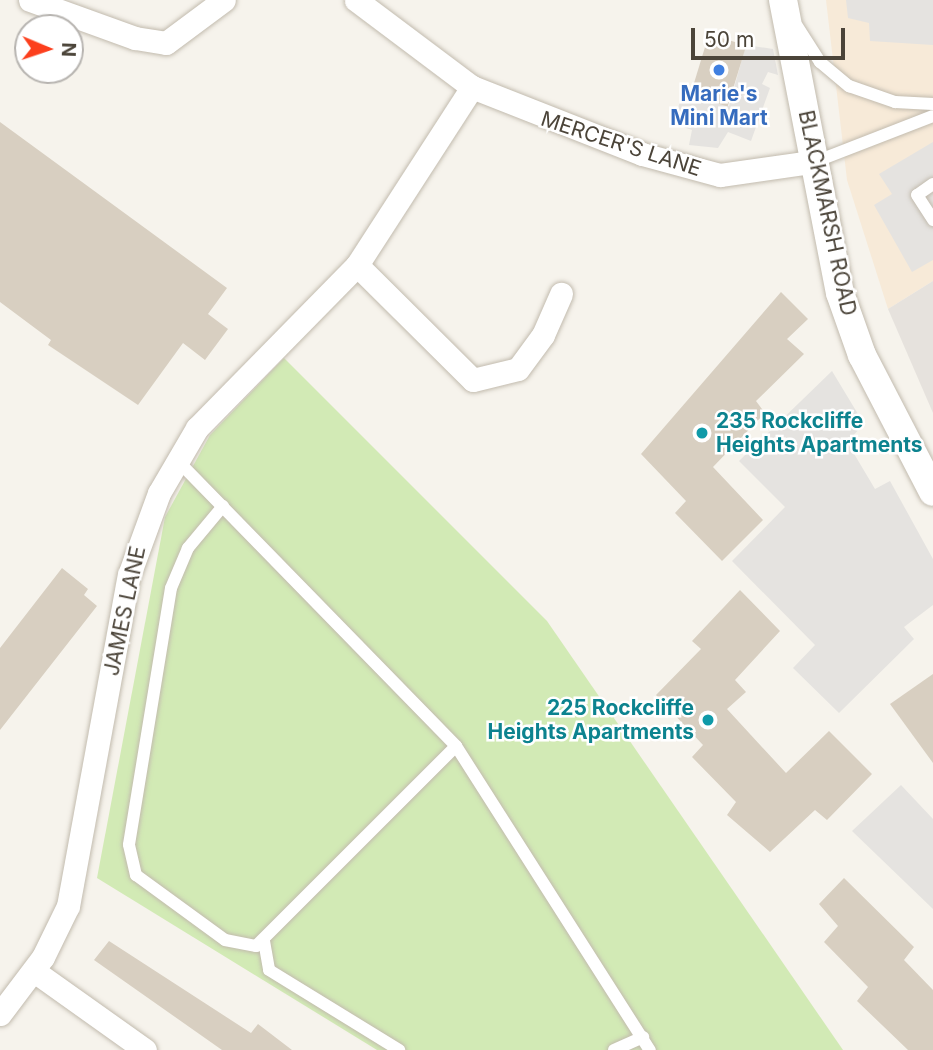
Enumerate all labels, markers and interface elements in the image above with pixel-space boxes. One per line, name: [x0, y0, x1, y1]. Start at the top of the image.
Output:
north arrow: [14, 14, 84, 84]
scale bar: [695, 14, 849, 58]
text: 50 m: [704, 27, 754, 52]
text: N: [57, 42, 80, 57]
marker: Marie's Mini Mart: [711, 62, 727, 78]
place label: Marie's Mini Mart: [670, 81, 768, 131]
street label: MERCER'S LANE: [538, 106, 704, 182]
street label: BLACKMARSH ROAD: [793, 108, 861, 318]
place label: 235 Rockcliffe Heights Apartments: [716, 408, 923, 458]
marker: 235 Rockcliffe Heights Apartments: [694, 425, 710, 441]
street label: JAMES LANE: [99, 544, 151, 678]
place label: 225 Rockcliffe Heights Apartments: [487, 695, 694, 745]
marker: 225 Rockcliffe Heights Apartments: [700, 712, 716, 728]

